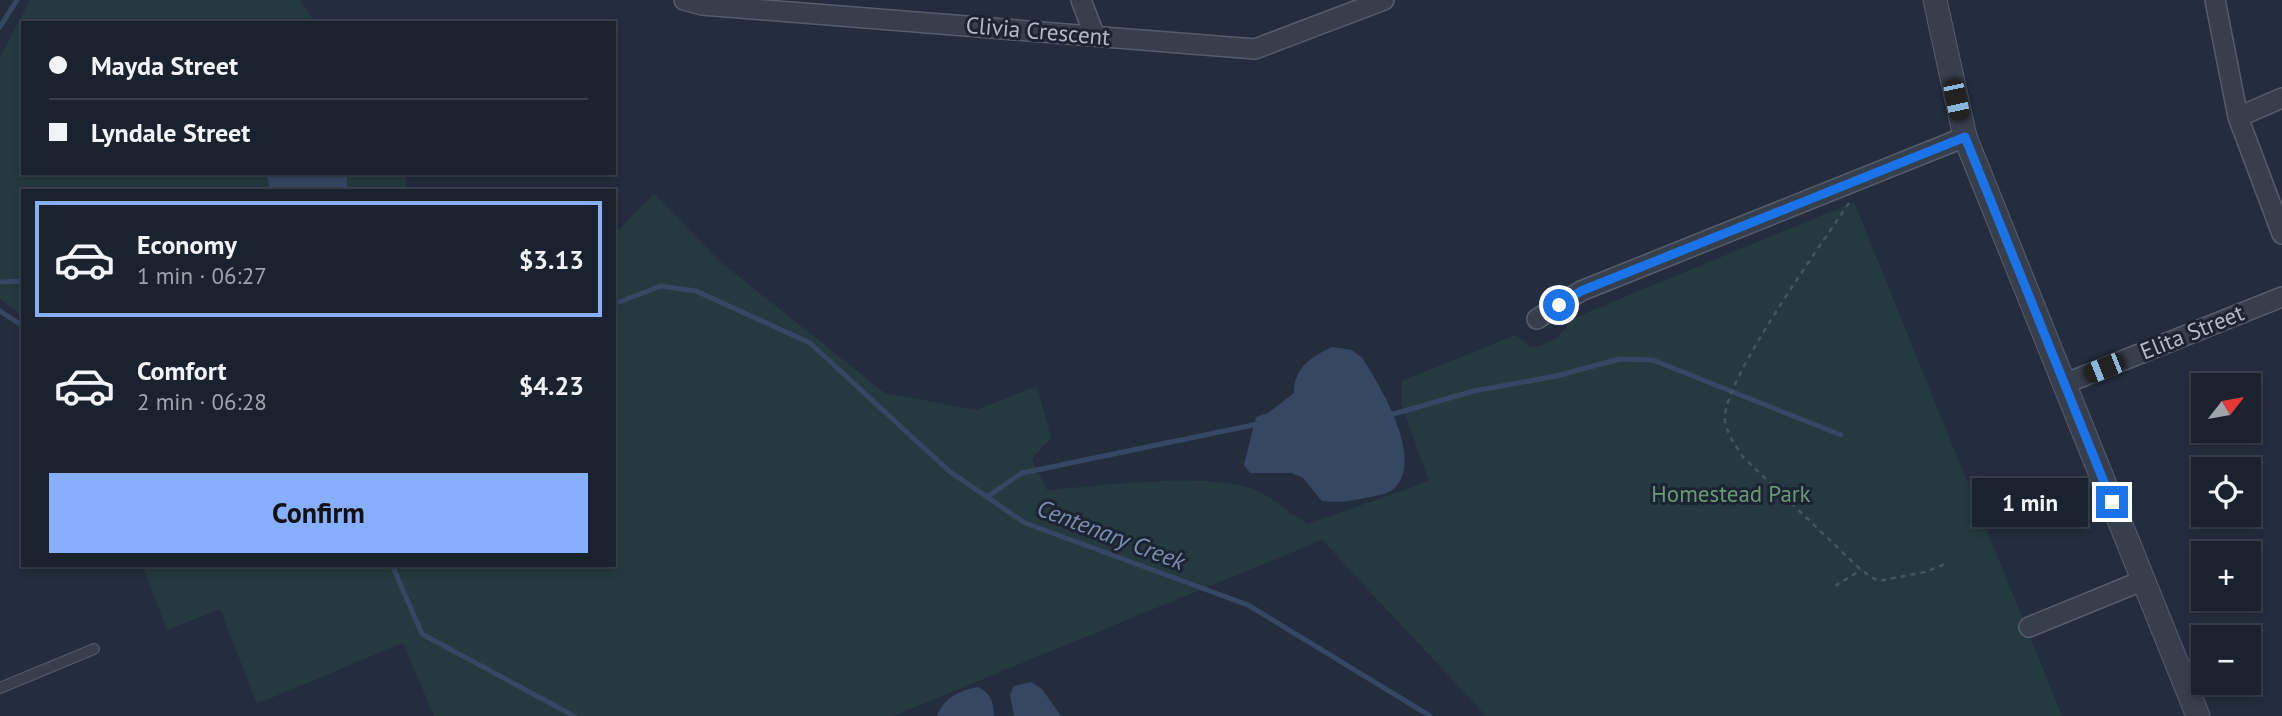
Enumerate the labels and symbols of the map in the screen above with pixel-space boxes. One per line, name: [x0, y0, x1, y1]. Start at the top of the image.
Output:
street label: Clivia Crescent: [965, 10, 1112, 51]
car: [1942, 77, 1971, 123]
route start: [1543, 289, 1575, 321]
street label: Elita Street: [2136, 298, 2248, 365]
car: [2081, 350, 2128, 386]
north arrow: [2191, 373, 2261, 443]
callout: 1 min: [1972, 477, 2088, 526]
park label: Homestead Park: [1651, 479, 1811, 508]
route end: [2096, 486, 2128, 518]
water label: Centenary Creek: [1033, 492, 1191, 577]

